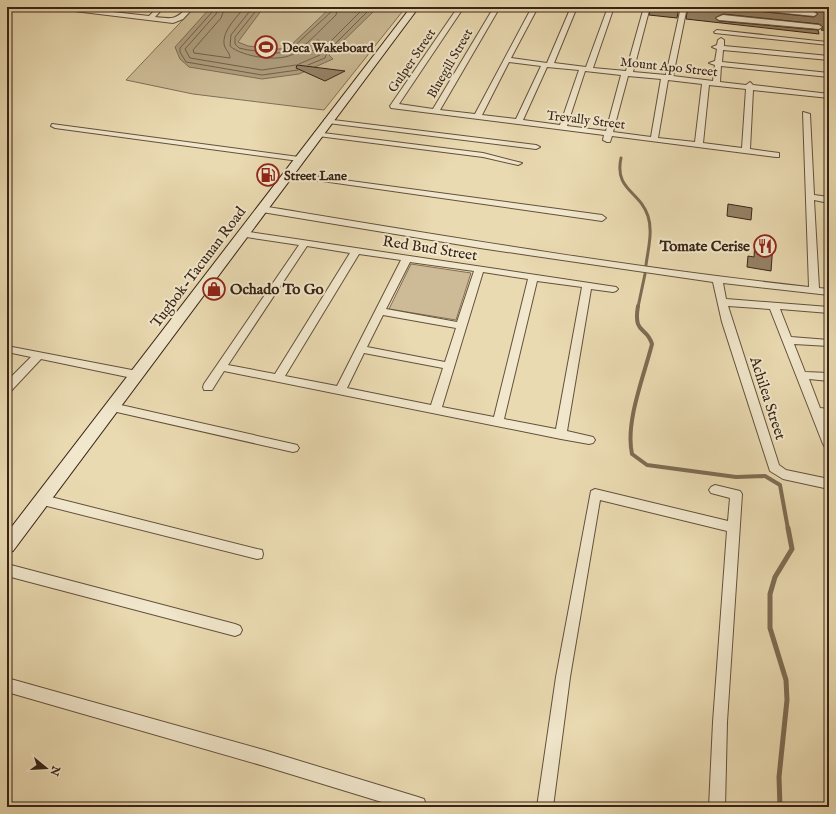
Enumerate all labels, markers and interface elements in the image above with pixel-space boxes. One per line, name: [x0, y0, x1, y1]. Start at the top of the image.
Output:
street label: Gulper Street: [385, 25, 440, 96]
street label: Bluegill Street: [424, 25, 477, 102]
sports icon: Deca Wakeboard: [253, 34, 279, 60]
place label: Deca Wakeboard: [282, 40, 375, 57]
street label: Mount Apo Street: [619, 54, 719, 81]
street label: Trevally Street: [546, 107, 627, 134]
fuel station icon: Street Lane: [255, 162, 281, 188]
place label: Street Lane: [284, 168, 347, 185]
street label: Tugbok-Tacunan Road: [147, 202, 251, 332]
street label: Red Bud Street: [381, 232, 479, 265]
restaurant icon: Tomate Cerise: [752, 233, 778, 259]
place label: Tomate Cerise: [659, 237, 750, 256]
shop icon: Ochado To Go: [201, 276, 227, 302]
place label: Ochado To Go: [230, 280, 324, 299]
street label: Achilea Street: [745, 353, 790, 442]
north arrow: [26, 748, 66, 788]
text: N: [46, 763, 63, 778]

